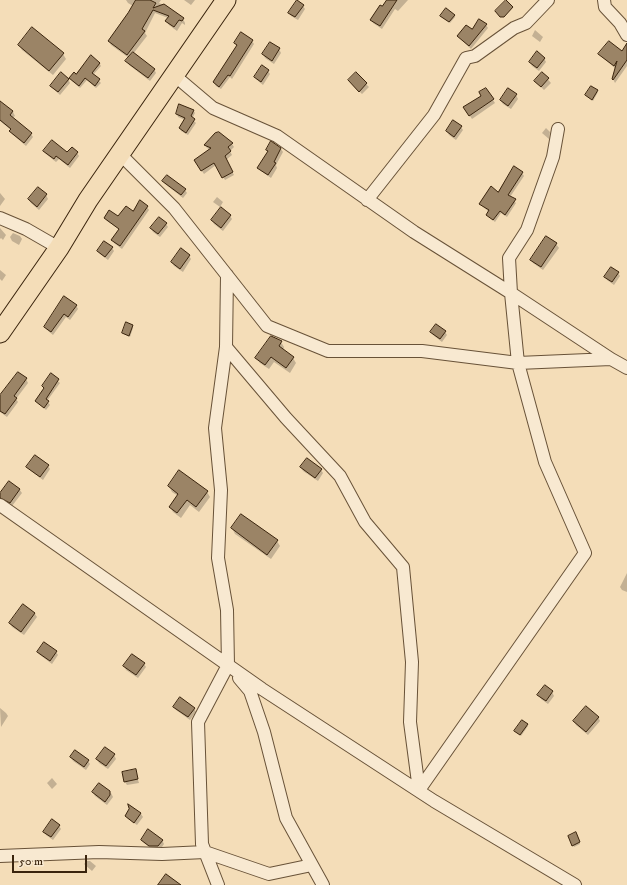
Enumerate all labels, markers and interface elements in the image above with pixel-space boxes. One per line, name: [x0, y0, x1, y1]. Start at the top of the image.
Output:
scale bar: [14, 847, 89, 873]
text: 50 m: [19, 854, 43, 869]

